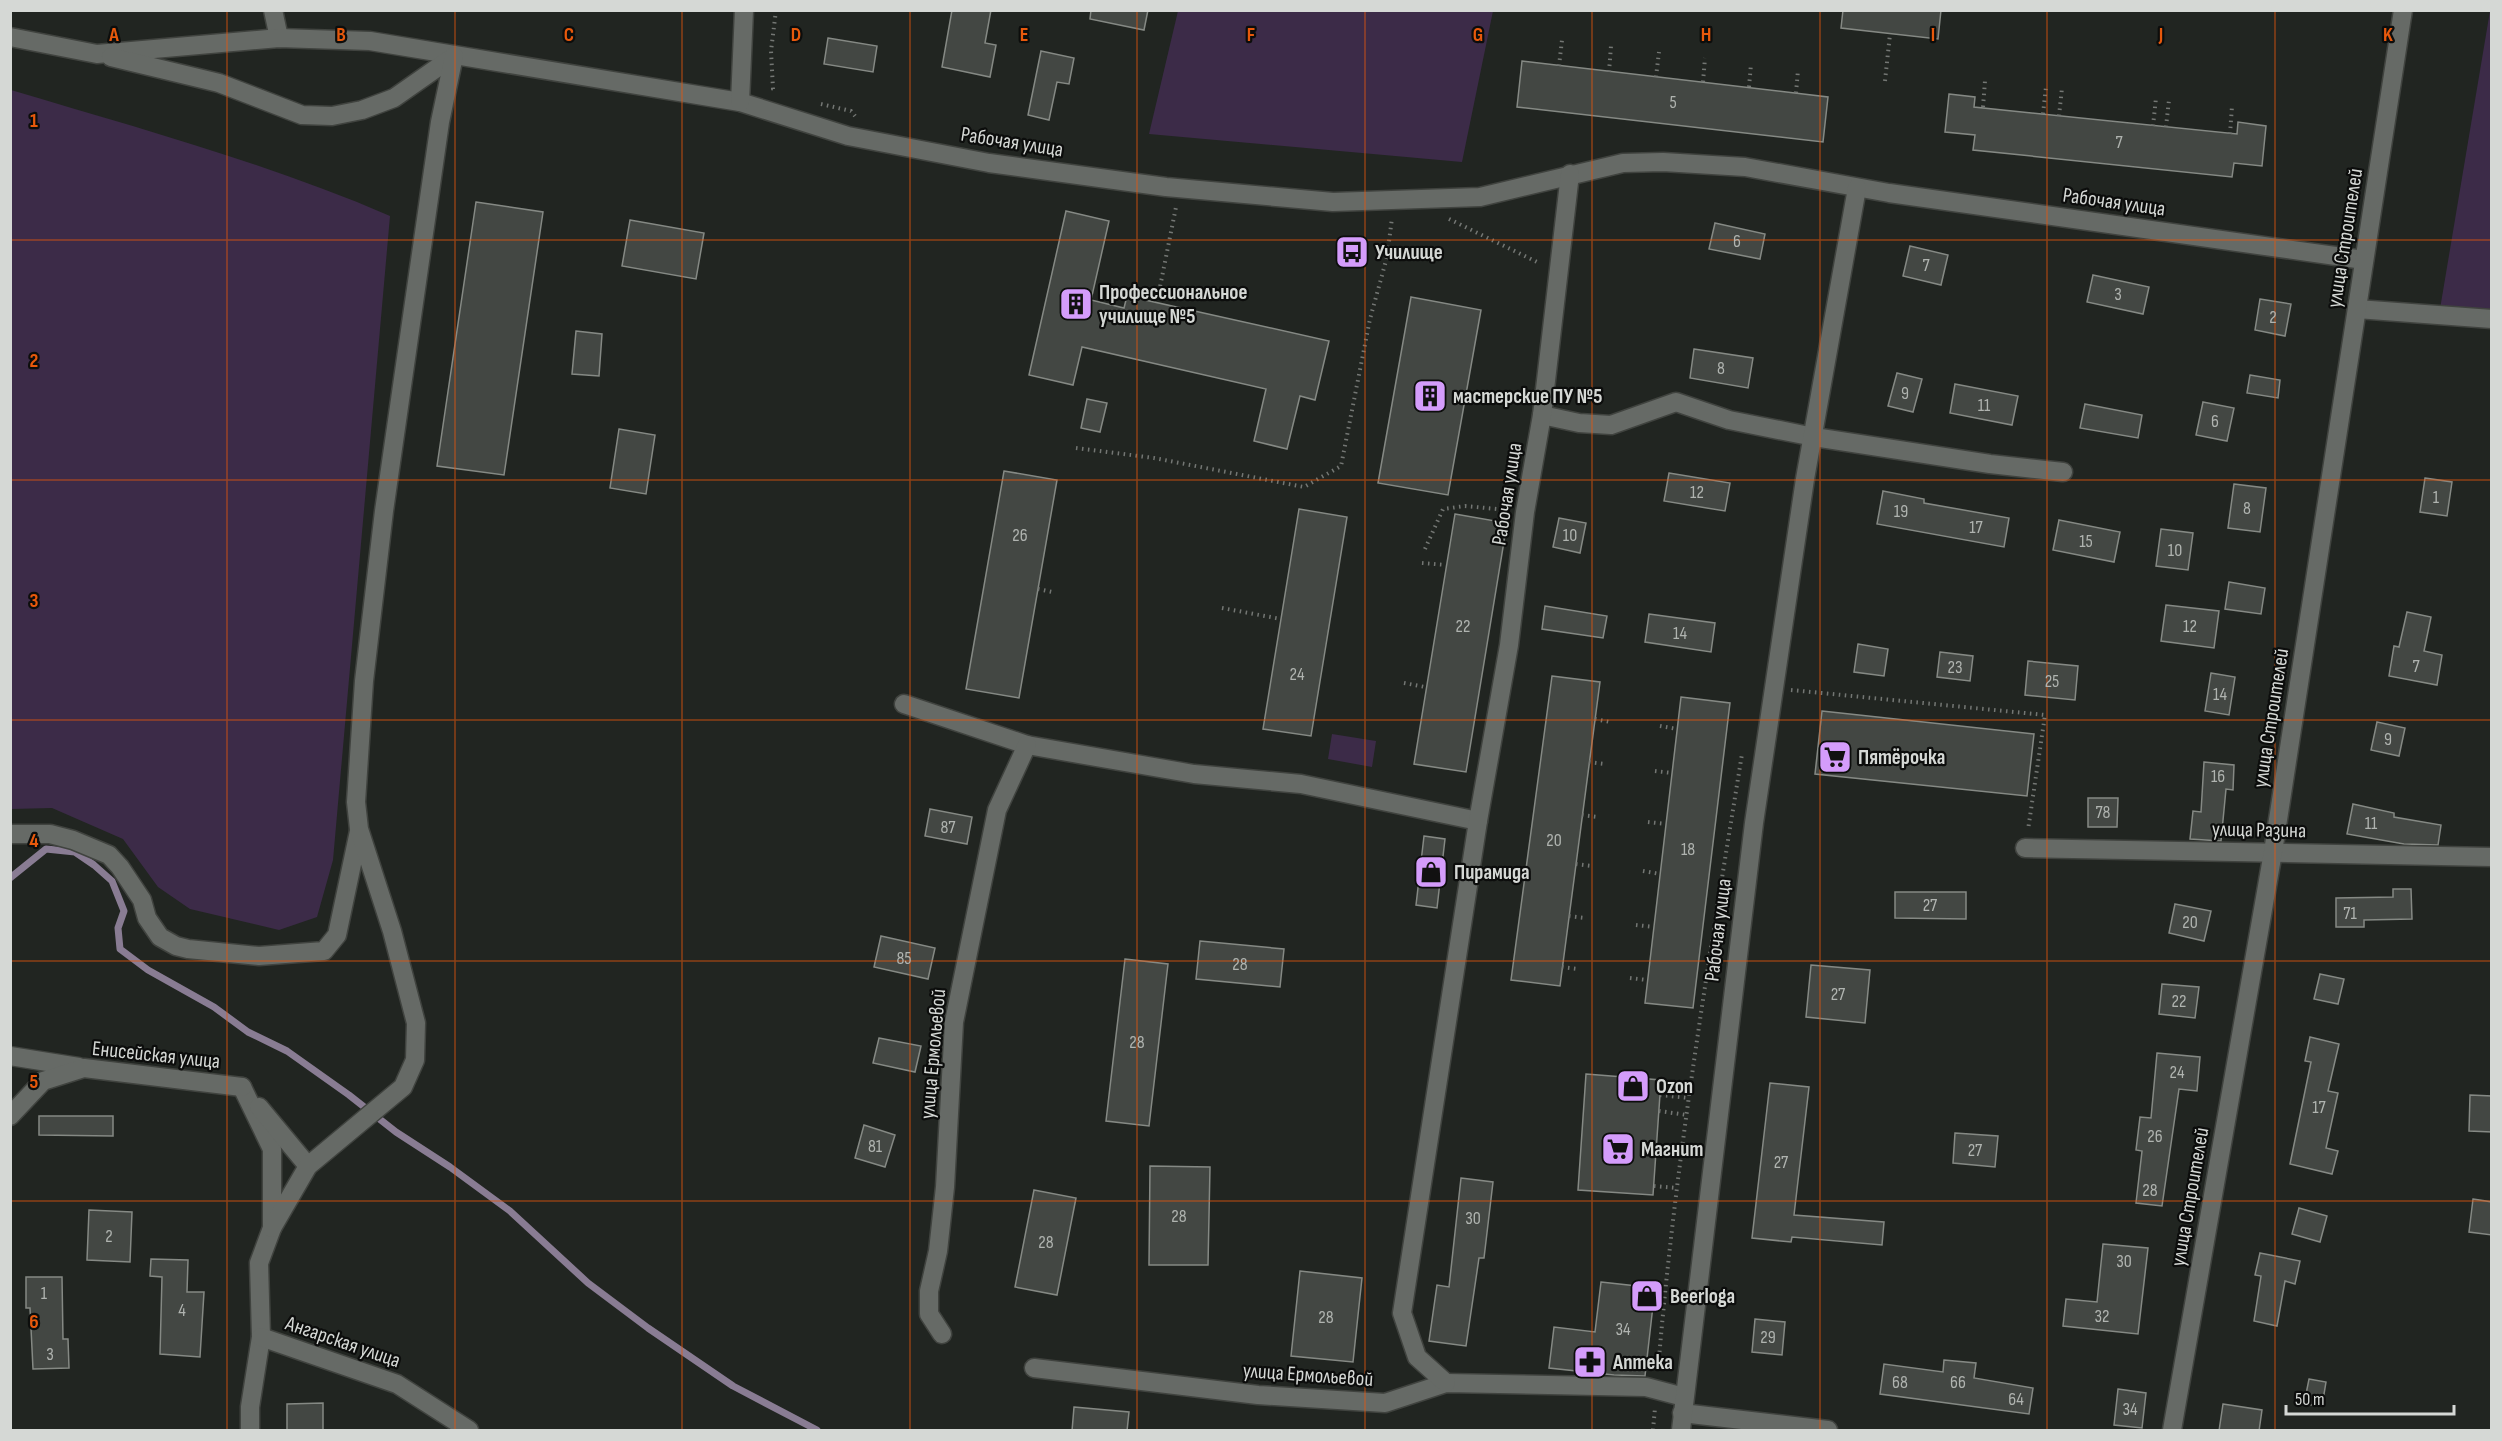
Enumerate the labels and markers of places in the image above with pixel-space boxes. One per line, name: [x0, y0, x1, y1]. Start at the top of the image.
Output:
bus stop icon: Училище: [1334, 234, 1370, 270]
place label: Училище: [1375, 240, 1443, 265]
place label: Профессиональное училище №5: [1099, 280, 1248, 329]
building icon: Профессиональное училище №5: [1058, 286, 1094, 322]
building icon: мастерские ПУ №5: [1412, 378, 1448, 414]
place label: мастерские ПУ №5: [1453, 384, 1602, 409]
supermarket icon: Пятёрочка: [1817, 739, 1853, 775]
place label: Пятёрочка: [1858, 745, 1945, 770]
shop icon: Пирамида: [1413, 854, 1449, 890]
place label: Пирамида: [1454, 860, 1530, 885]
shop icon: Ozon: [1615, 1068, 1651, 1104]
place label: Ozon: [1656, 1074, 1693, 1099]
supermarket icon: Магнит: [1600, 1131, 1636, 1167]
place label: Магнит: [1641, 1137, 1703, 1162]
shop icon: Beerloga: [1629, 1278, 1665, 1314]
place label: Beerloga: [1670, 1284, 1735, 1309]
pharmacy icon: Аптека: [1572, 1344, 1608, 1380]
place label: Аптека: [1612, 1350, 1673, 1375]

